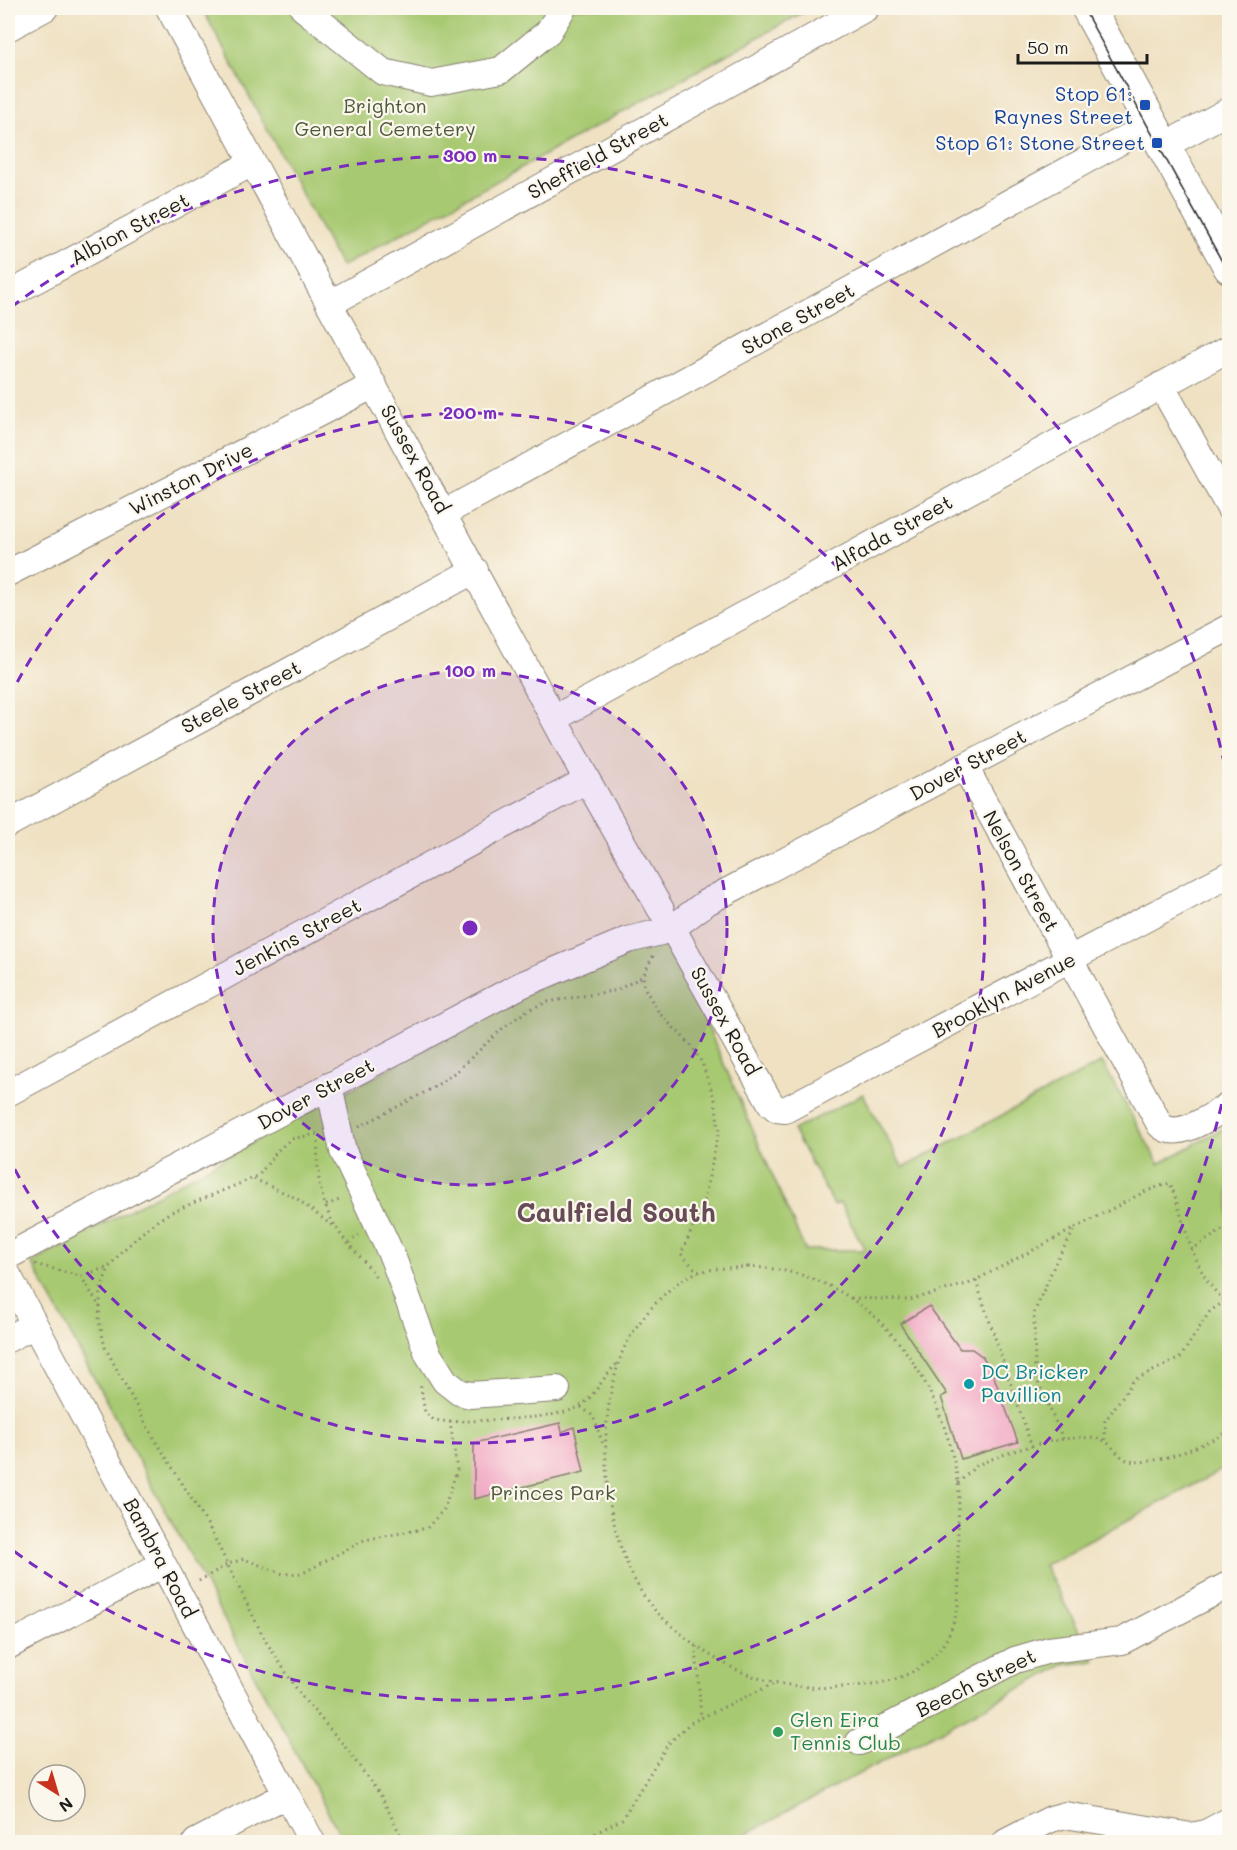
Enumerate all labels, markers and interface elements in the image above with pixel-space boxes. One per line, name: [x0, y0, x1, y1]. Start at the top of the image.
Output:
scale bar: [1018, 27, 1147, 65]
text: 50 m: [1027, 35, 1069, 59]
place label: Stop 61: Raynes Street: [994, 80, 1133, 129]
park label: Brighton General Cemetery: [294, 92, 476, 141]
marker: Stop 61: Raynes Street: [1138, 98, 1152, 112]
street label: Sheffield Street: [523, 106, 672, 204]
place label: Stop 61: Stone Street: [935, 129, 1145, 155]
marker: Stop 61: Stone Street: [1150, 136, 1164, 150]
text: 300 m: [443, 143, 497, 167]
street label: Albion Street: [66, 186, 193, 270]
street label: Stone Street: [736, 276, 859, 360]
street label: Sussex Road: [375, 400, 456, 517]
text: 200 m: [443, 400, 497, 424]
street label: Winston Drive: [124, 436, 257, 520]
street label: Alfada Street: [826, 488, 957, 576]
street label: Steele Street: [176, 654, 305, 739]
text: 100 m: [444, 658, 496, 682]
street label: Dover Street: [905, 722, 1030, 806]
street label: Nelson Street: [978, 805, 1066, 936]
street label: Jenkins Street: [228, 891, 365, 981]
centre of rings: [460, 918, 480, 938]
street label: Brooklyn Avenue: [927, 945, 1080, 1043]
street label: Sussex Road: [685, 962, 766, 1079]
street label: Dover Street: [253, 1051, 378, 1135]
district label: Caulfield South: [516, 1195, 716, 1229]
place label: DC Bricker Pavillion: [981, 1358, 1089, 1407]
marker: DC Bricker Pavillion: [962, 1377, 976, 1391]
park label: Princes Park: [490, 1479, 616, 1505]
street label: Bambra Road: [118, 1493, 203, 1622]
street label: Beech Street: [911, 1642, 1040, 1722]
place label: Glen Eira Tennis Club: [790, 1706, 901, 1755]
marker: Glen Eira Tennis Club: [771, 1725, 785, 1739]
north arrow: [27, 1763, 87, 1823]
text: N: [55, 1793, 78, 1817]

